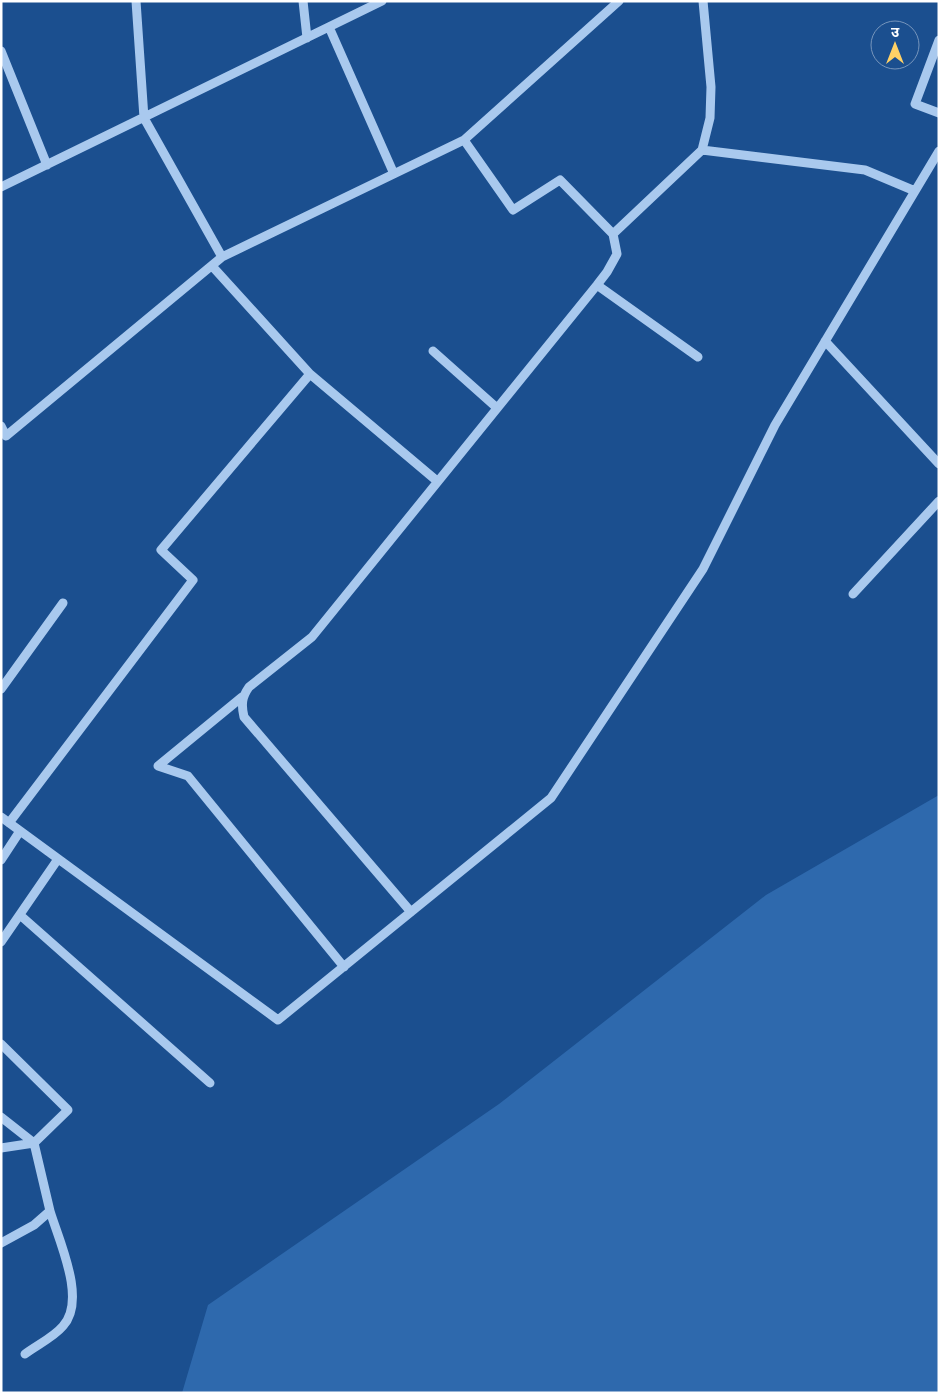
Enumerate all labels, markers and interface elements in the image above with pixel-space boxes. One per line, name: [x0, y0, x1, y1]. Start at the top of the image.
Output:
north arrow: [870, 20, 920, 70]
text: उ: [891, 24, 900, 40]

